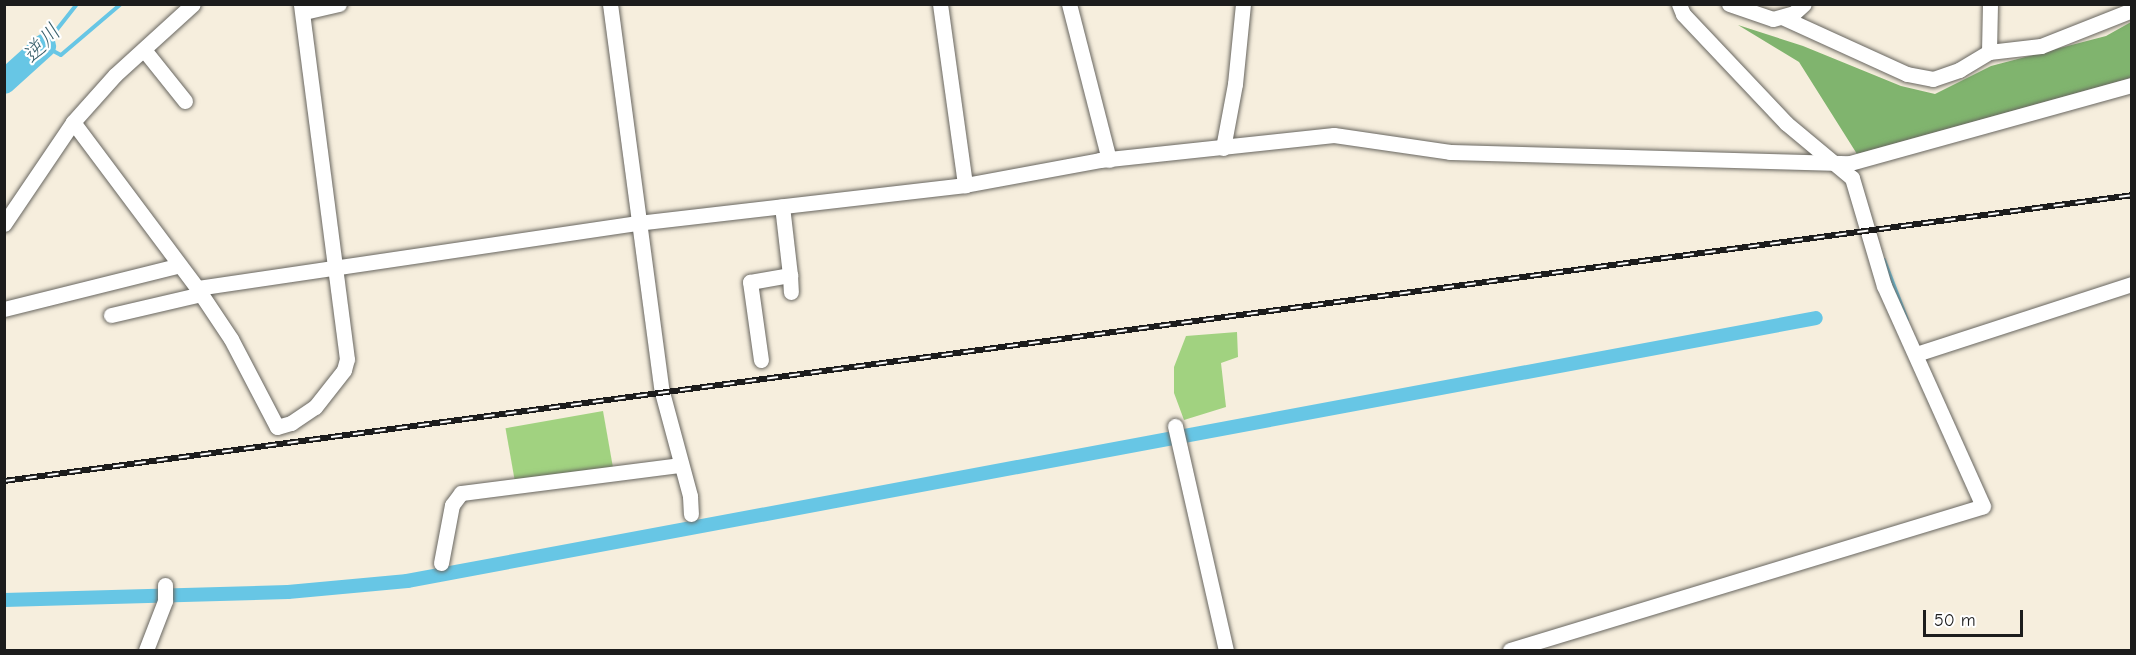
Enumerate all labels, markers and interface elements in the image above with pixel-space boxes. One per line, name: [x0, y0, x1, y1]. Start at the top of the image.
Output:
water label: 逆川: [17, 19, 67, 69]
scale bar: [1926, 598, 2026, 636]
text: 50 m: [1934, 610, 1976, 631]

